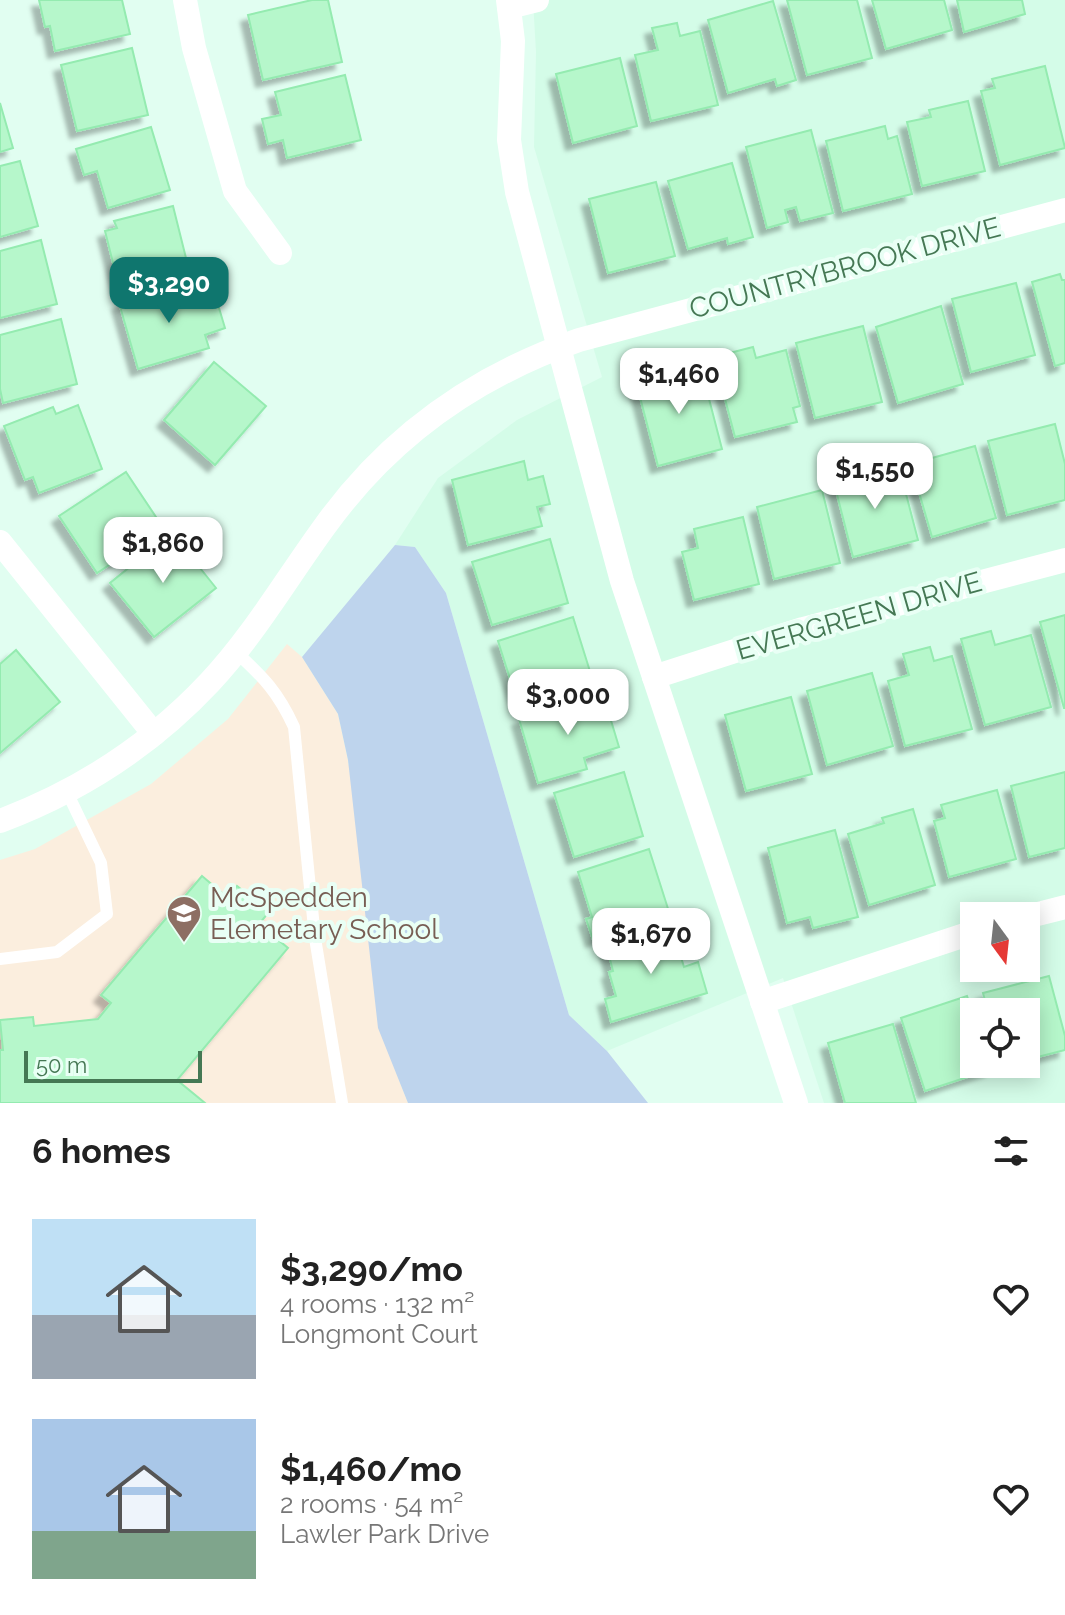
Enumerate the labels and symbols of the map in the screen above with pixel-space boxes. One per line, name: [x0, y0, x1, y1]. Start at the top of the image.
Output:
street label: COUNTRYBROOK DRIVE: [686, 211, 1004, 325]
pin: $3,290: [104, 257, 234, 325]
pin: $1,460: [614, 348, 744, 416]
pin: $1,550: [810, 443, 940, 511]
pin: $1,860: [98, 517, 228, 585]
street label: EVERGREEN DRIVE: [732, 565, 986, 667]
pin: $3,000: [503, 669, 633, 737]
place label: McSpedden Elemetary School: [210, 881, 439, 946]
school or university icon: McSpedden Elemetary School: [165, 894, 203, 944]
north arrow: [960, 902, 1040, 982]
pin: $1,670: [586, 908, 716, 976]
scale bar: [24, 1047, 202, 1083]

